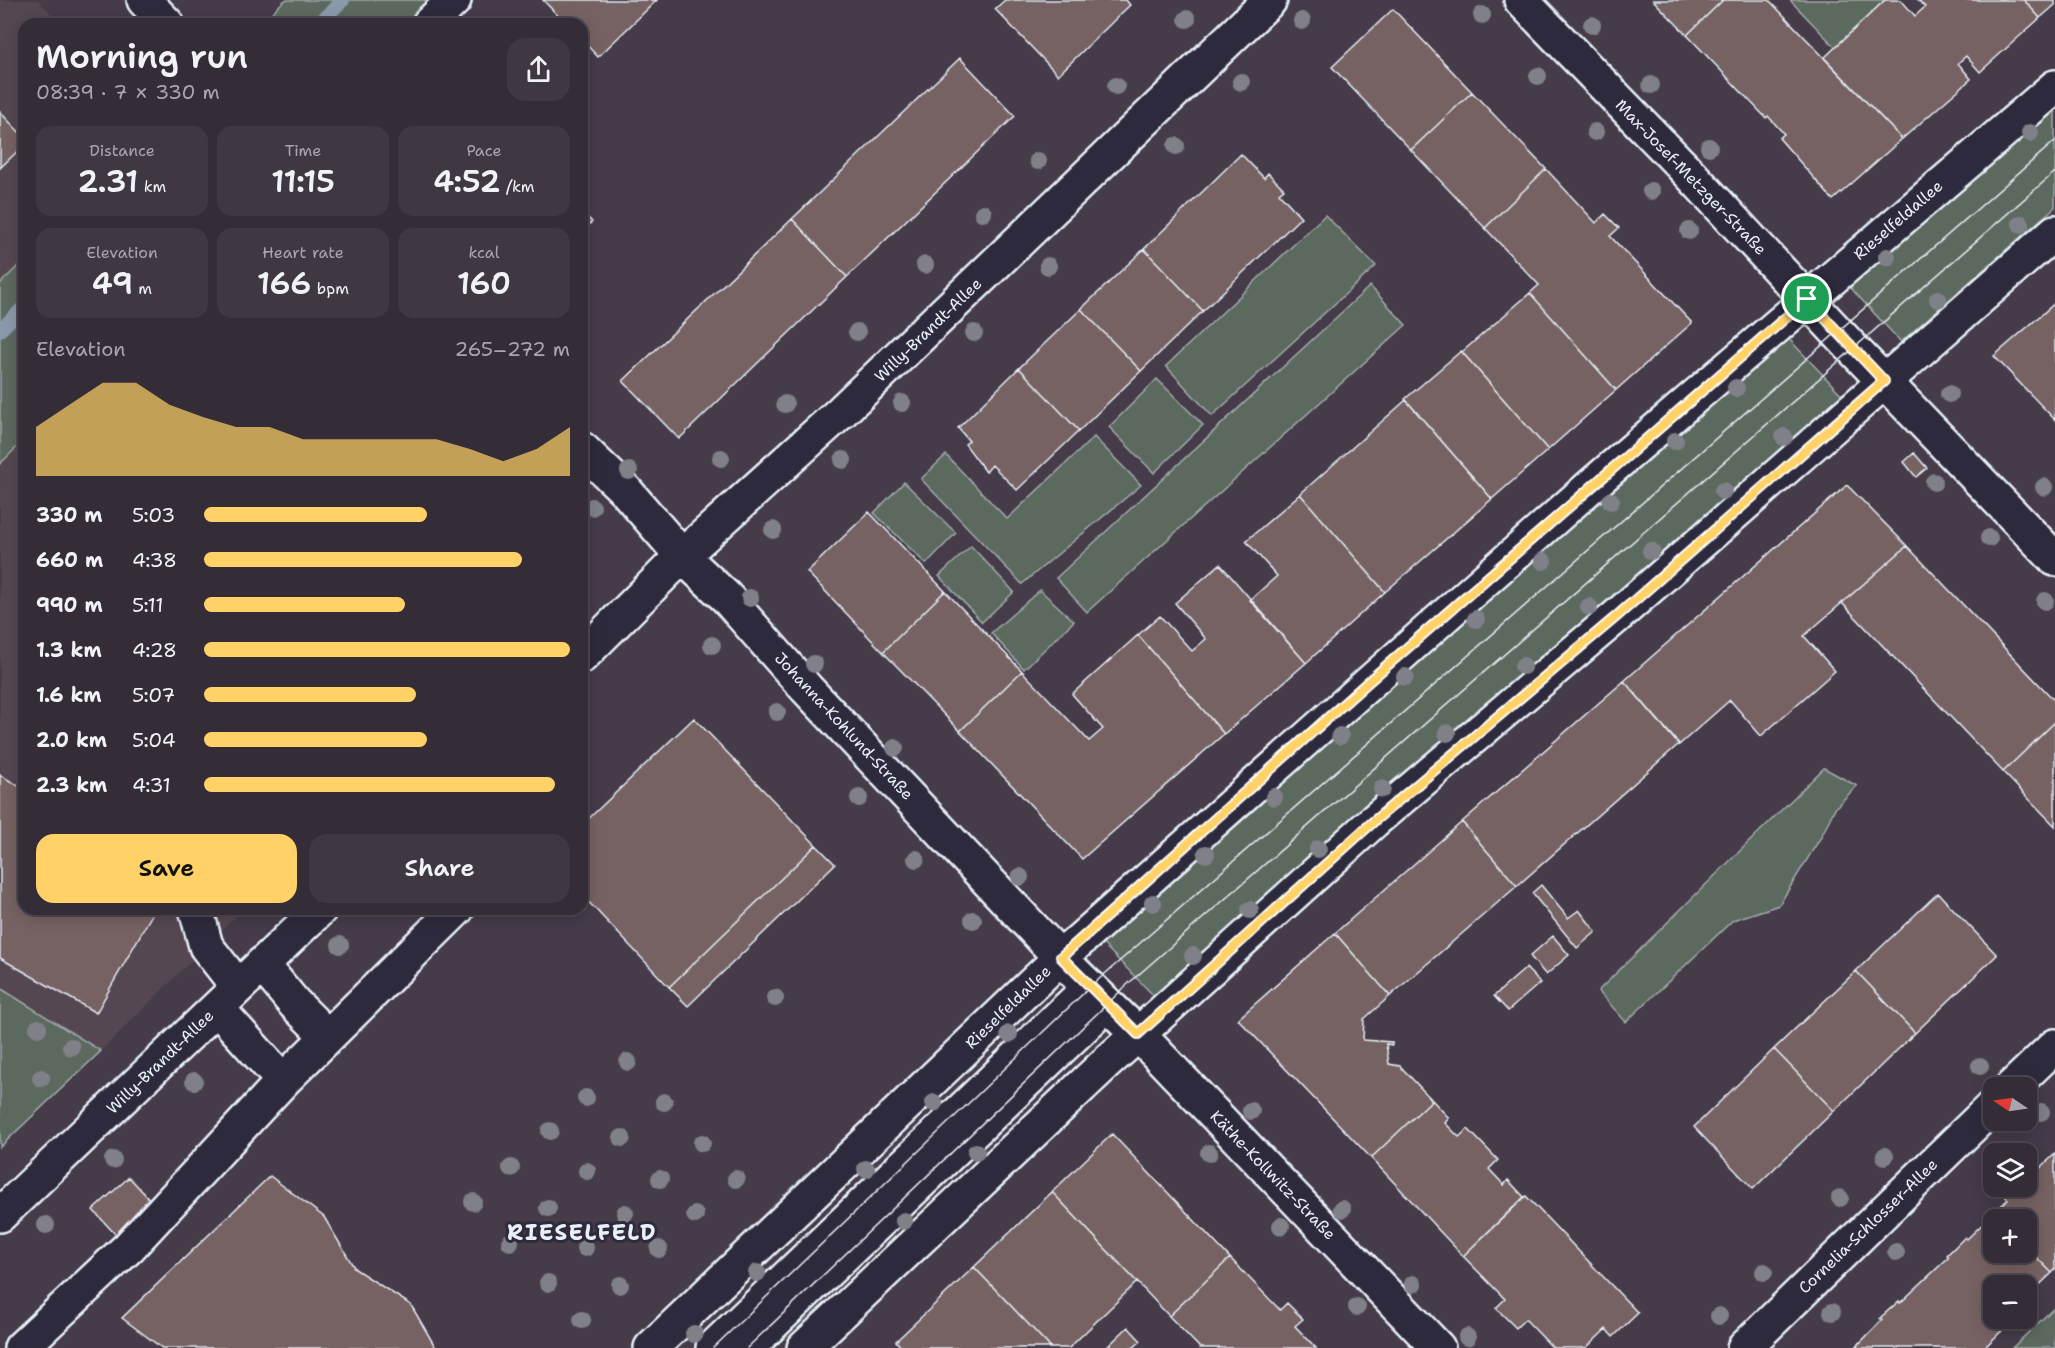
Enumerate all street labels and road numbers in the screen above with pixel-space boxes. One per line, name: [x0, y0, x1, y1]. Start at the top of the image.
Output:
street label: Max-Josef-Metzger-Straße: [1611, 95, 1771, 259]
street label: Rieselfeldallee: [1849, 175, 1947, 265]
street label: Willy-Brandt-Allee: [870, 273, 986, 387]
street label: Johanna-Kohlund-Straße: [770, 648, 918, 804]
street label: Rieselfeldallee: [961, 961, 1055, 1053]
street label: Willy-Brandt-Allee: [102, 1005, 218, 1119]
street label: Käthe-Kollwitz-Straße: [1206, 1106, 1340, 1244]
street label: Cornelia-Schlosser-Allee: [1794, 1154, 1942, 1298]

